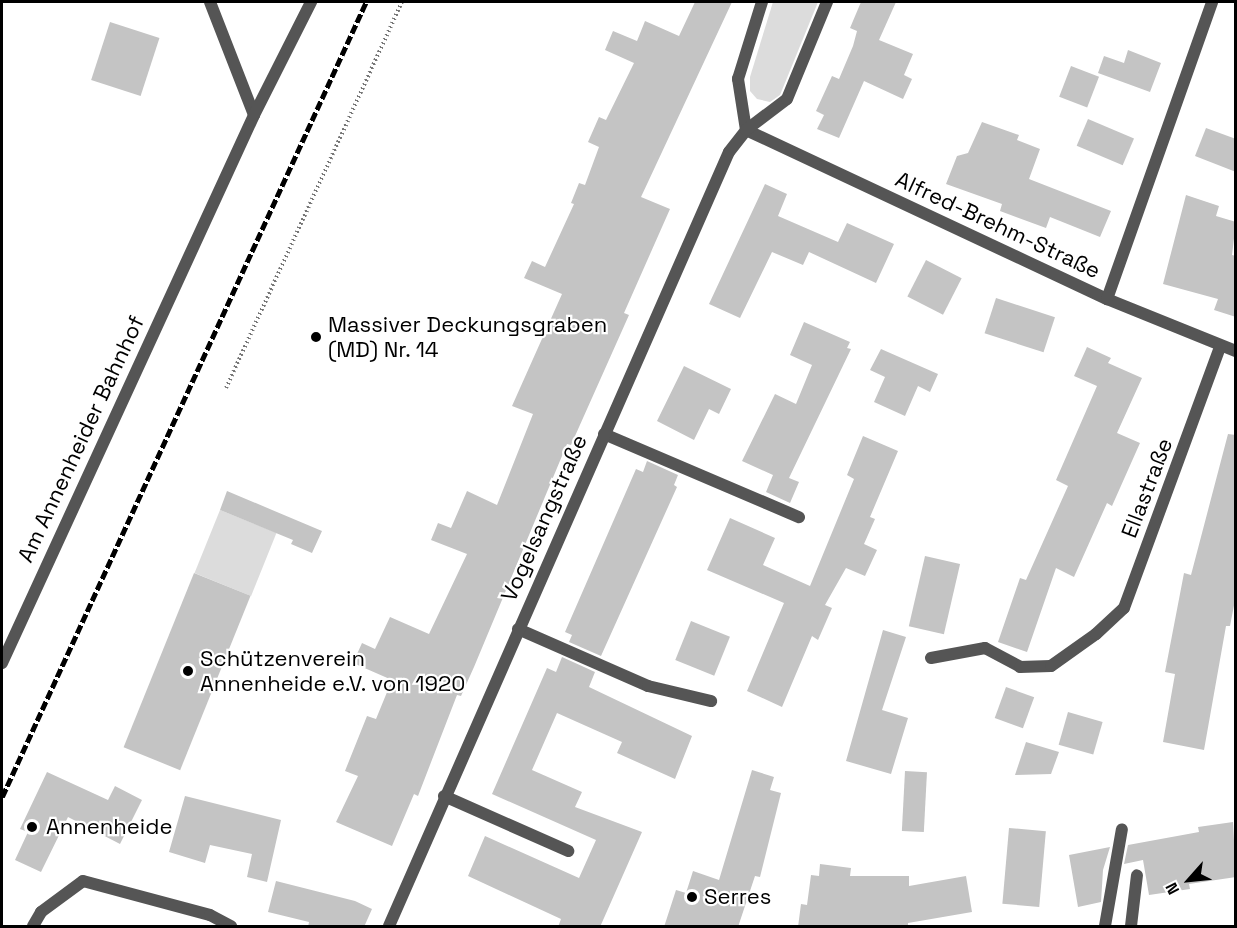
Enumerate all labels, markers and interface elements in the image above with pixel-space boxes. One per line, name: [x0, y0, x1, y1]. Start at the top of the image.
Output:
street label: Alfred-Brehm-Straße: [891, 166, 1105, 284]
street label: Am Annenheider Bahnhof: [12, 311, 150, 567]
place label: Massiver Deckungsgraben (MD) Nr. 14: [328, 311, 607, 362]
marker: Massiver Deckungsgraben (MD) Nr. 14: [309, 330, 323, 344]
street label: Vogelsangstraße: [495, 431, 593, 605]
street label: Ellastraße: [1116, 434, 1178, 542]
place label: Schützenverein Annenheide e.V. von 1920: [200, 645, 466, 696]
marker: Schützenverein Annenheide e.V. von 1920: [181, 664, 195, 678]
place label: Annenheide: [46, 814, 172, 840]
marker: Annenheide: [23, 818, 41, 836]
north arrow: [1159, 850, 1219, 910]
text: N: [1161, 879, 1184, 898]
place label: Serres: [704, 884, 771, 910]
marker: Serres: [685, 890, 699, 904]

